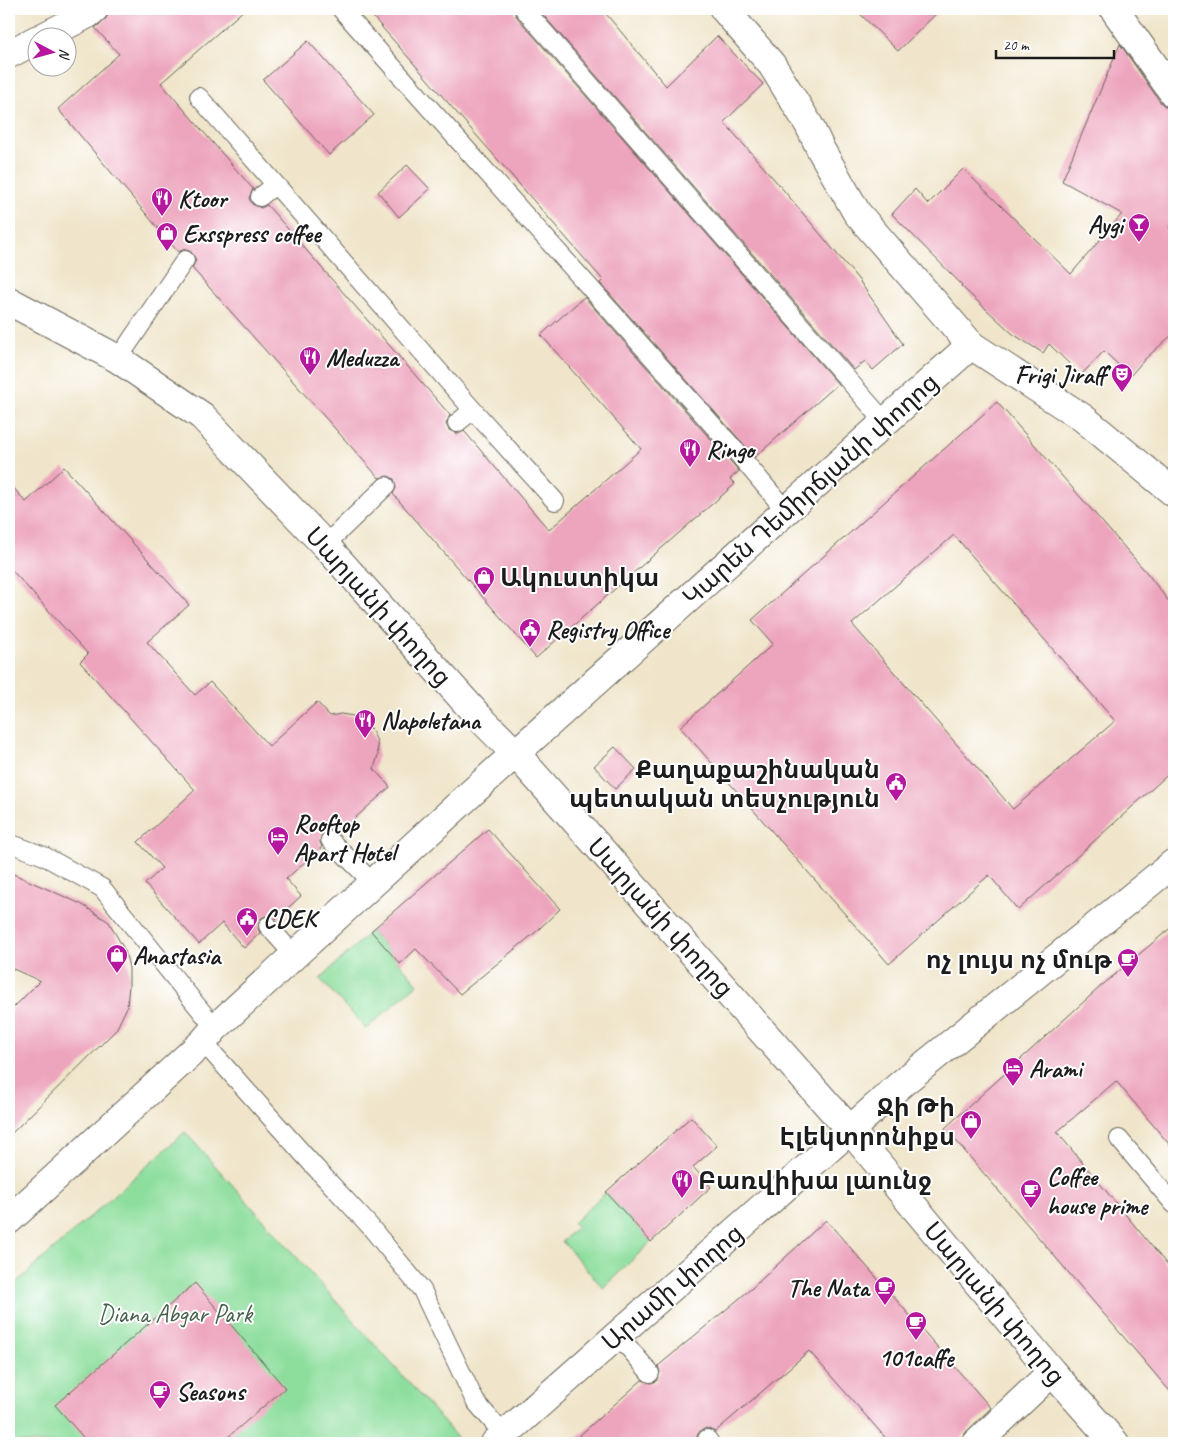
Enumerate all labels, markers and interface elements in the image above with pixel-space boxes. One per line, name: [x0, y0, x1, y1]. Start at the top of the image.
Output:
north arrow: [28, 28, 78, 78]
scale bar: [996, 28, 1113, 60]
text: 20 m: [1003, 36, 1030, 55]
text: N: [55, 48, 73, 61]
place label: Ktoor: [178, 183, 229, 215]
restaurant icon: Ktoor: [150, 186, 174, 217]
place label: Aygi: [1088, 209, 1126, 241]
bar icon: Aygi: [1127, 212, 1151, 243]
place label: Exsspress coffee: [183, 218, 323, 250]
shop icon: Exsspress coffee: [155, 221, 179, 252]
place label: Meduzza: [326, 342, 401, 374]
restaurant icon: Meduzza: [298, 345, 322, 376]
place label: Frigi Jiraff: [1015, 359, 1111, 391]
theatre icon: Frigi Jiraff: [1110, 362, 1134, 393]
street label: Կարեն Դեմիրճյանի փողոց: [676, 366, 945, 613]
place label: Ringo: [706, 434, 757, 466]
restaurant icon: Ringo: [678, 437, 702, 468]
street label: Սարյանի փողոց: [298, 520, 458, 693]
place label: Ակուստիկա: [500, 562, 659, 594]
shop icon: Ակուստիկա: [472, 565, 496, 596]
place label: Registry Office: [546, 614, 672, 646]
public building icon: Registry Office: [518, 617, 542, 648]
place label: Napoletana: [381, 705, 482, 737]
restaurant icon: Napoletana: [353, 708, 377, 739]
place label: Քաղաքաշինական պետական տեսչություն: [569, 754, 880, 815]
public building icon: Քաղաքաշինական պետական տեսչություն: [884, 771, 908, 802]
place label: Rooftop Apart Hotel: [294, 808, 400, 869]
hotel icon: Rooftop Apart Hotel: [266, 825, 290, 856]
street label: Սարյանի փողոց: [580, 831, 740, 1004]
place label: CDEK: [263, 903, 320, 935]
public building icon: CDEK: [235, 906, 259, 937]
place label: Anastasia: [133, 940, 222, 972]
shop icon: Anastasia: [105, 943, 129, 974]
place label: ոչ լույս ոչ մութ: [926, 944, 1112, 976]
cafe icon: ոչ լույս ոչ մութ: [1116, 947, 1140, 978]
place label: Arami: [1029, 1053, 1085, 1085]
hotel icon: Arami: [1001, 1056, 1025, 1087]
place label: Ջի Թի Էլեկտրոնիքս: [779, 1092, 955, 1153]
shop icon: Ջի Թի Էլեկտրոնիքս: [959, 1109, 983, 1140]
place label: Coffee house prime: [1047, 1161, 1149, 1222]
place label: Բառվիխա լաունջ: [698, 1165, 931, 1197]
restaurant icon: Բառվիխա լաունջ: [670, 1168, 694, 1199]
cafe icon: Coffee house prime: [1019, 1178, 1043, 1209]
street label: Սարյանի փողոց: [916, 1215, 1072, 1392]
street label: Արամի փողոց: [595, 1217, 750, 1358]
place label: The Nata: [787, 1272, 872, 1304]
cafe icon: The Nata: [873, 1275, 897, 1306]
park label: Diana Abgar Park: [98, 1298, 254, 1330]
cafe icon: 101caffe: [904, 1310, 928, 1341]
place label: 101caffe: [879, 1342, 955, 1374]
place label: Seasons: [176, 1376, 247, 1408]
cafe icon: Seasons: [148, 1379, 172, 1410]

